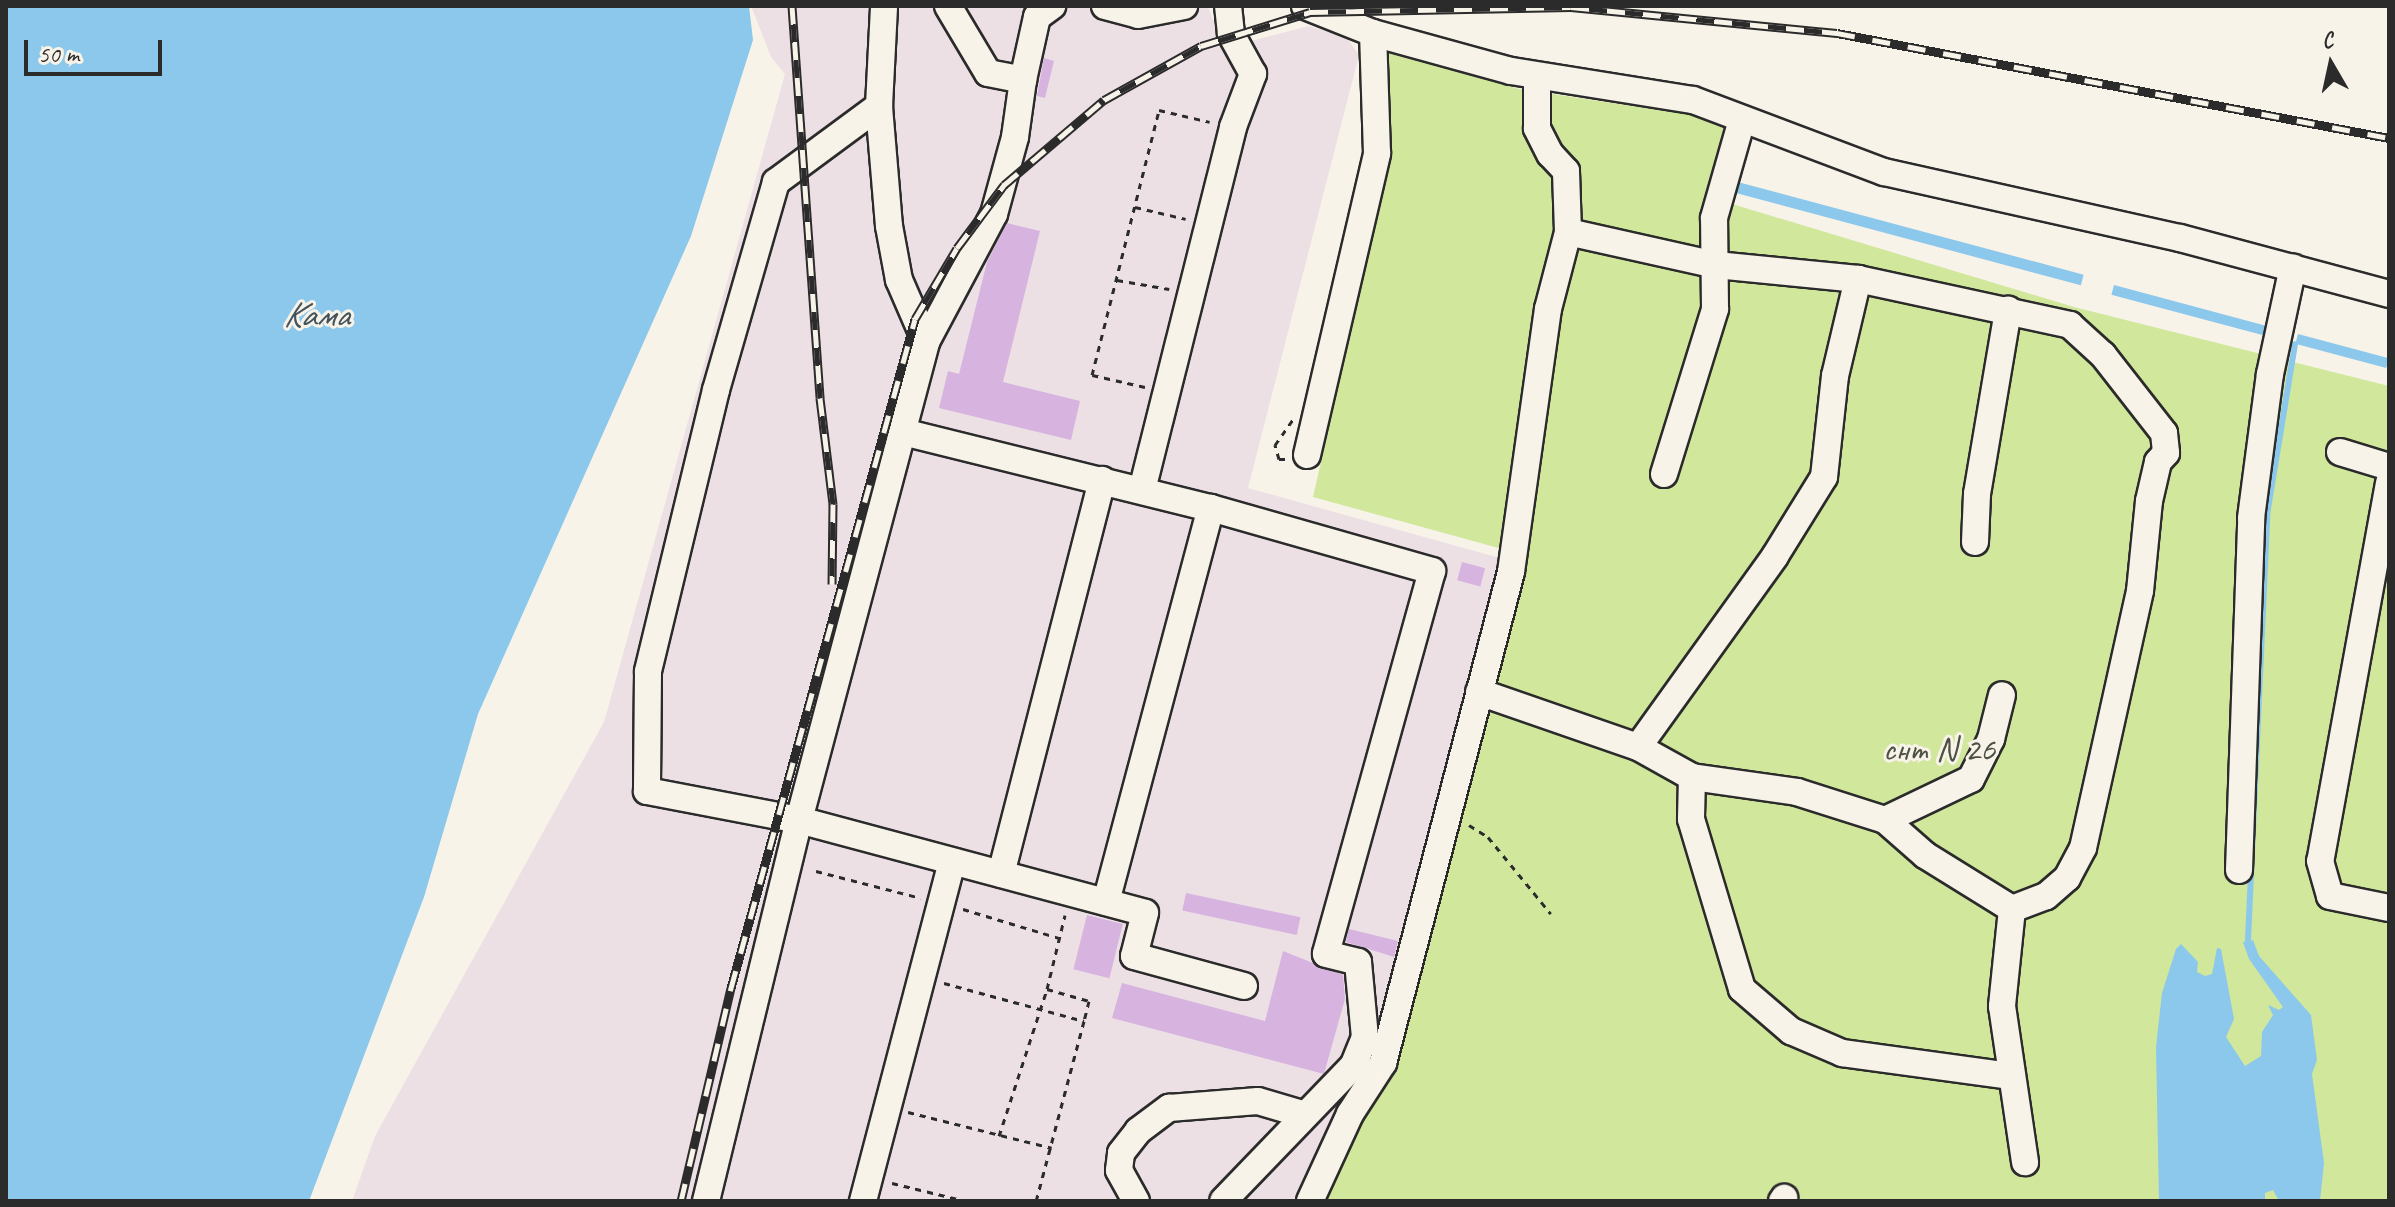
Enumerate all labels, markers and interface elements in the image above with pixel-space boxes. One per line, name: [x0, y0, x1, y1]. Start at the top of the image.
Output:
scale bar: [28, 24, 166, 74]
north arrow: [2291, 24, 2371, 104]
text: С: [2320, 26, 2335, 55]
text: 50 m: [38, 39, 79, 69]
water label: Кама: [283, 293, 349, 337]
park label: снт N 26: [1883, 729, 1995, 769]

